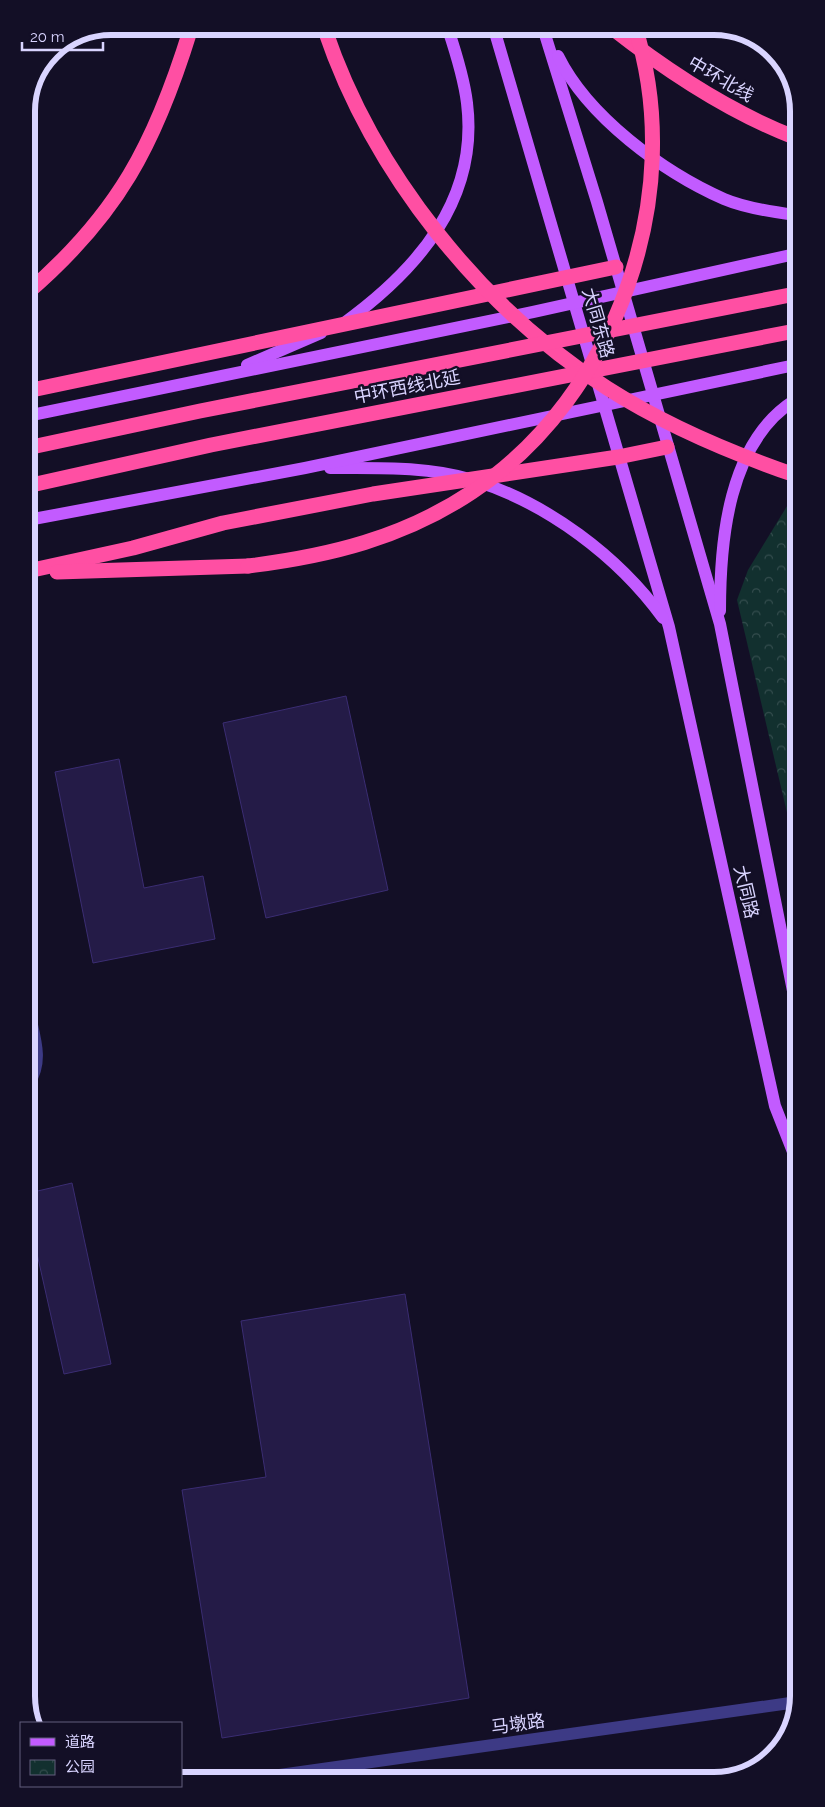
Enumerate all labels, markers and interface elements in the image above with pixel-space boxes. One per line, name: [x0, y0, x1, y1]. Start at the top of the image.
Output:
scale bar: [22, 20, 104, 52]
text: 20 m: [30, 28, 65, 46]
street label: 中环北线: [685, 51, 758, 106]
street label: 大同东路: [578, 285, 618, 360]
street label: 中环西线北延: [352, 366, 462, 407]
street label: 大同路: [730, 863, 763, 921]
street label: 马墩路: [490, 1709, 546, 1738]
legend: [20, 1722, 182, 1787]
text: 道路: [65, 1733, 95, 1751]
text: 公园: [65, 1758, 95, 1776]

